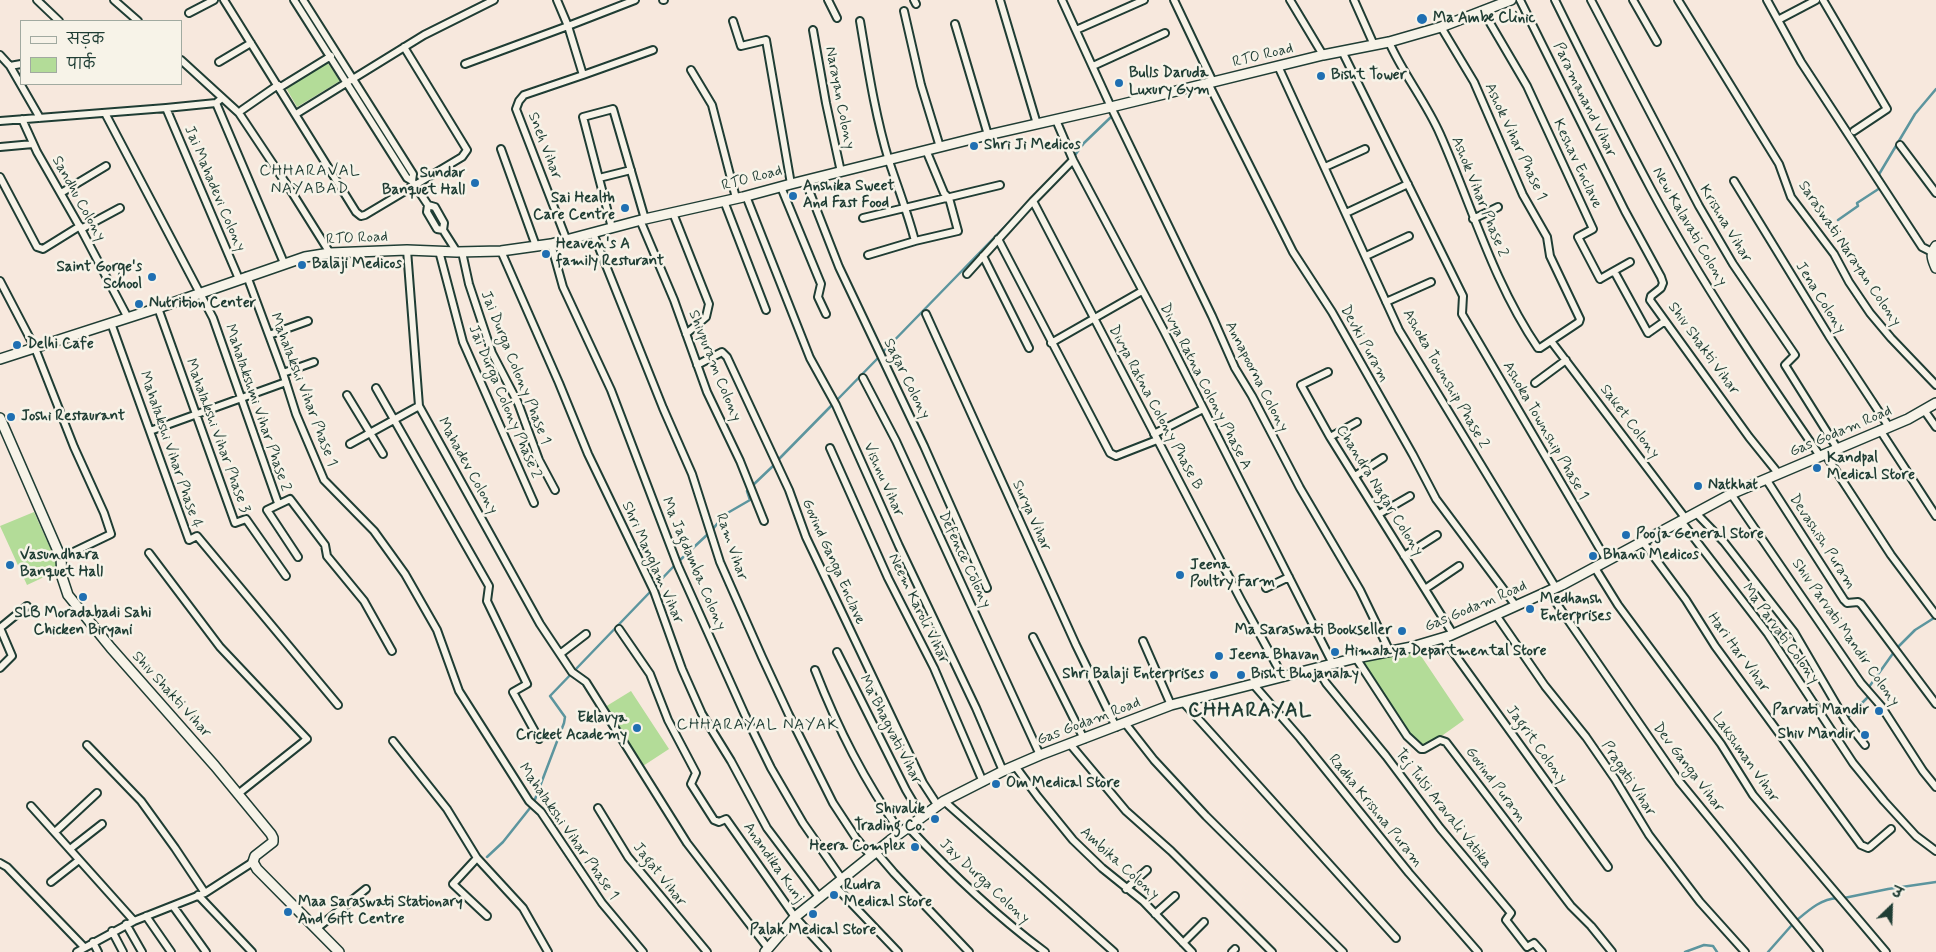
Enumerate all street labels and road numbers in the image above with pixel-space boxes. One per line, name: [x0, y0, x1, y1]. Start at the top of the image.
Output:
street label: RTO Road: [1231, 40, 1295, 72]
street label: Paramanand Vihar: [1548, 40, 1620, 160]
street label: Narayan Colony: [820, 45, 858, 151]
street label: Ashok Vihar Phase 1: [1480, 80, 1550, 204]
street label: Sneh Vihar: [523, 110, 565, 182]
street label: Keshav Enclave: [1548, 116, 1606, 212]
street label: Jai Mahadevi Colony: [179, 123, 249, 255]
street label: Ashok Vihar Phase 2: [1447, 134, 1511, 260]
street label: Sandhu Colony: [47, 153, 109, 245]
street label: RTO Road: [720, 162, 784, 196]
street label: New Kalavati Colony: [1648, 164, 1730, 290]
street label: Saraswati Narayan Colony: [1794, 178, 1904, 330]
street label: Krishna Vihar: [1695, 182, 1755, 266]
street label: RTO Road: [326, 228, 388, 250]
street label: Jena Colony: [1791, 259, 1849, 337]
street label: Jai Durga Colony Phase 1: [476, 288, 554, 448]
street label: Shiv Shakti Vihar: [1663, 299, 1743, 399]
street label: Divya Ratna Colony Phase A: [1155, 301, 1255, 473]
street label: Devki Puram: [1336, 303, 1392, 385]
street label: Ashoka Township Phase 2: [1398, 306, 1492, 452]
street label: Shivpuram Colony: [683, 308, 745, 424]
street label: Mahalakshi Vihar Phase 1: [265, 311, 341, 469]
street label: Annapoorna Colony: [1220, 319, 1292, 435]
street label: Mahalakshmi Vihar Phase 2: [220, 322, 294, 494]
street label: Jai Durga Colony Phase 2: [464, 323, 544, 481]
street label: Divya Ratna Colony Phase B: [1104, 323, 1206, 493]
street label: Sagar Colony: [879, 336, 933, 422]
street label: Mahalakshi Vihar Phase 3: [181, 356, 253, 516]
street label: Ashoka Township Phase 1: [1498, 359, 1592, 503]
street label: Mahalakshi Vihar Phase 4: [135, 369, 205, 531]
street label: Saket Colony: [1595, 381, 1663, 463]
street label: Gas Godam Road: [1787, 402, 1895, 462]
street label: Mahadev Colony: [433, 415, 501, 517]
street label: Chandra Nagar Colony: [1331, 422, 1427, 560]
street label: Vishnu Vihar: [859, 440, 907, 520]
street label: Surya Vihar: [1007, 478, 1055, 554]
street label: Devashish Puram: [1785, 491, 1859, 593]
street label: Ma Jagdamba Colony: [657, 495, 729, 633]
street label: Govind Ganga Enclave: [797, 496, 869, 628]
street label: Shri Manglam Vihar: [617, 499, 687, 627]
street label: Defence Colony: [934, 509, 994, 611]
street label: Ram Vihar: [711, 511, 751, 583]
street label: Neem Karoli Vihar: [884, 551, 952, 667]
street label: Shiv Parvati Mandir Colony: [1787, 556, 1903, 710]
street label: Gas Godam Road: [1422, 577, 1530, 637]
street label: Ma Parvati Colony: [1738, 580, 1822, 688]
street label: Hari Har Vihar: [1703, 610, 1773, 696]
street label: Shiv Shakti Vihar: [127, 648, 215, 742]
street label: Ma Bhagvati Vihar: [855, 672, 925, 788]
street label: Gas Godam Road: [1035, 694, 1143, 750]
street label: Jagrit Colony: [1502, 702, 1570, 788]
street label: Lakshman Vihar: [1707, 710, 1783, 806]
street label: Dev Ganga Vihar: [1648, 720, 1728, 816]
street label: Pragati Vihar: [1597, 738, 1659, 820]
street label: Govind Puram: [1461, 744, 1529, 826]
street label: Tej Tulsi Aravali Vatika: [1391, 746, 1495, 872]
street label: Radha Krishna Puram: [1324, 751, 1426, 871]
street label: Mahalakshi Vihar Phase 1: [514, 760, 622, 904]
street label: Anandika Kunj: [739, 819, 807, 907]
street label: Ambika Colony: [1076, 824, 1162, 904]
street label: Jay Durga Colony: [935, 836, 1033, 928]
street label: Jagat Vihar: [628, 839, 690, 911]

